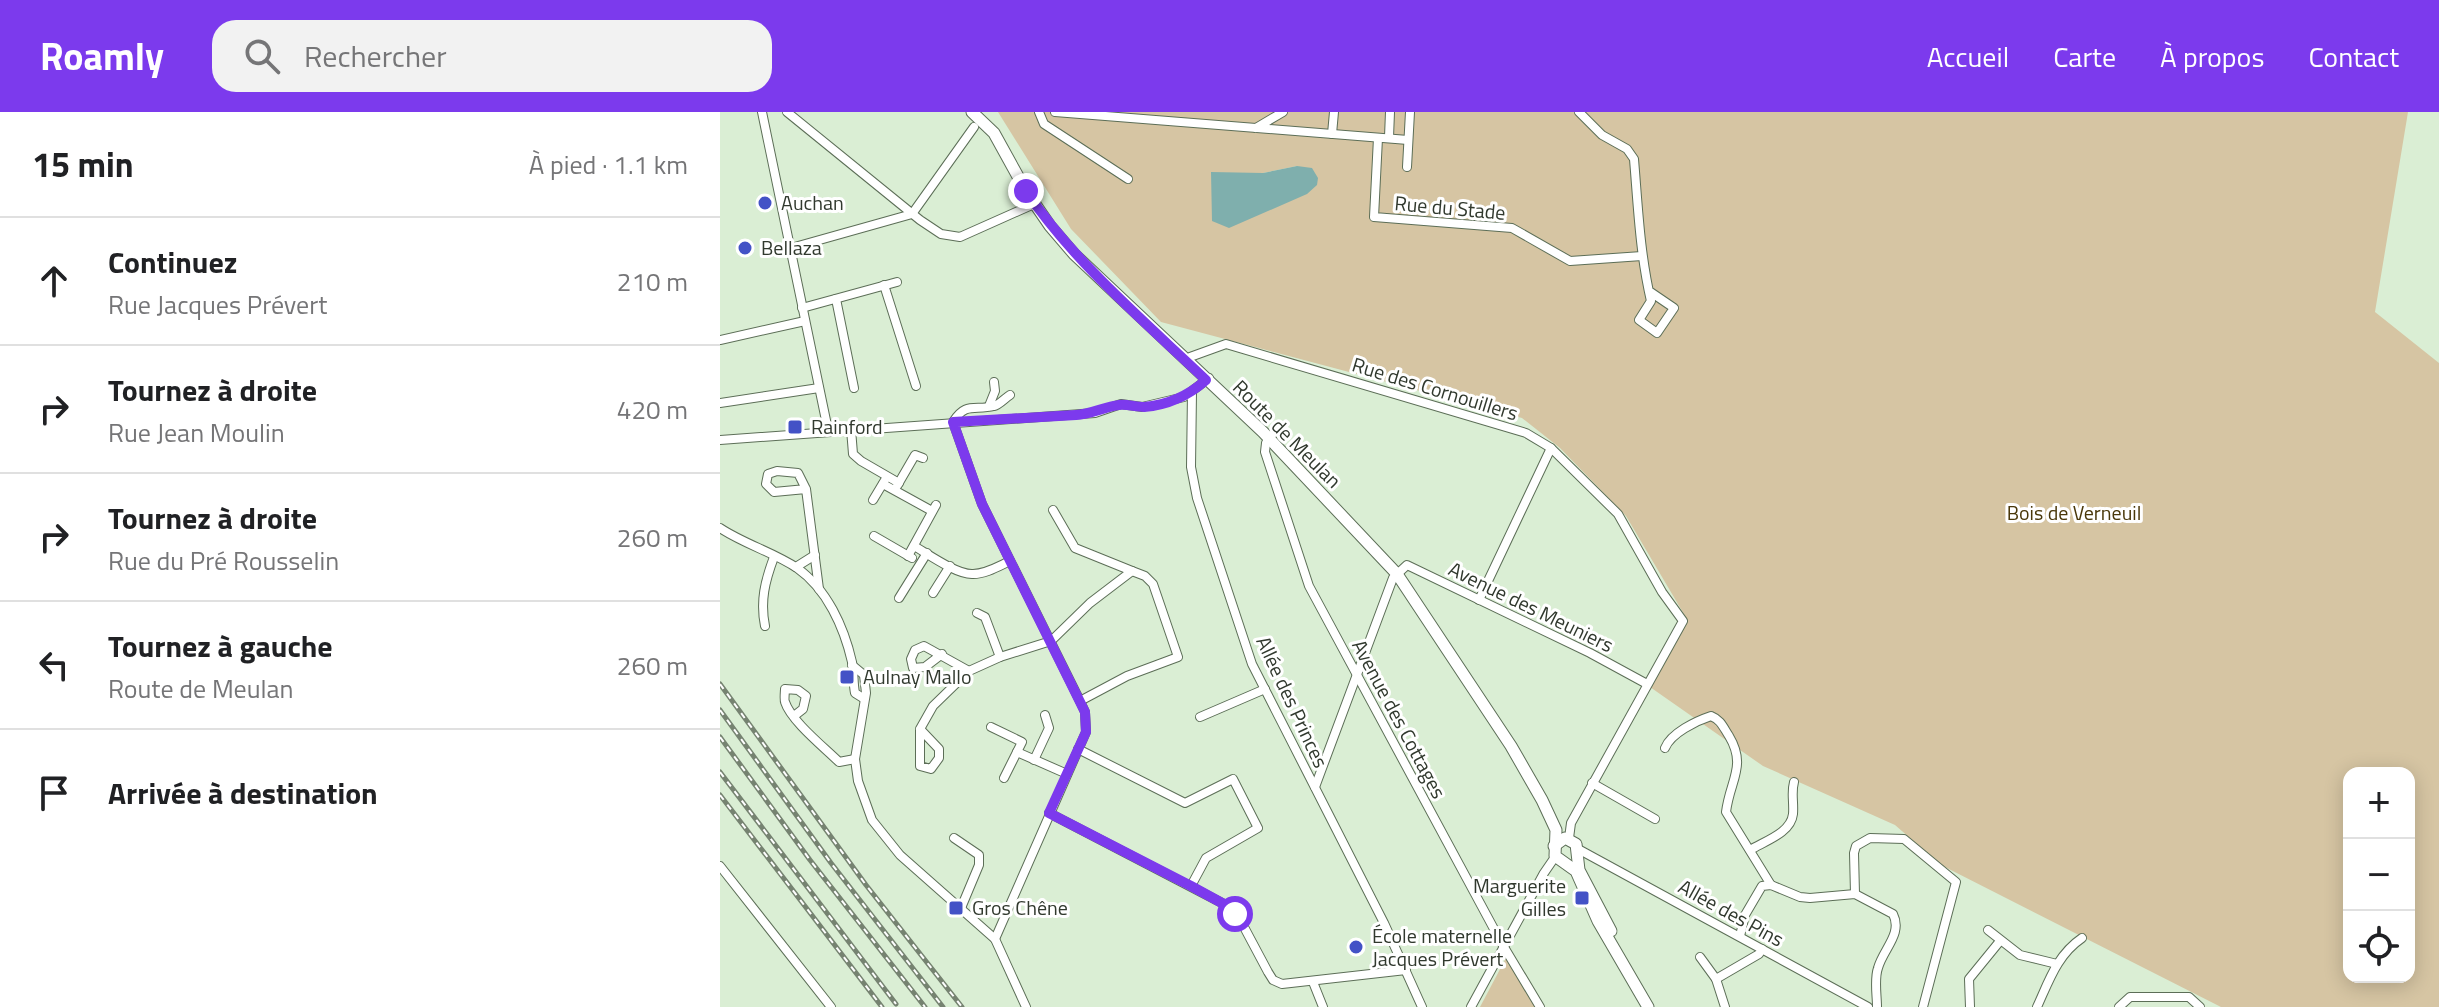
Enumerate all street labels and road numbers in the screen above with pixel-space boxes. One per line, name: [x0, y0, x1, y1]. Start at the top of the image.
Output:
street label: Rue du Stade: [1393, 187, 1507, 228]
street label: Rue des Cornouillers: [1348, 349, 1522, 428]
street label: Route de Meulan: [1226, 372, 1349, 495]
street label: Avenue des Meuniers: [1443, 553, 1619, 660]
street label: Allée des Princes: [1248, 631, 1337, 773]
street label: Avenue des Cottages: [1344, 634, 1454, 804]
street label: Allée des Pins: [1673, 871, 1790, 954]

